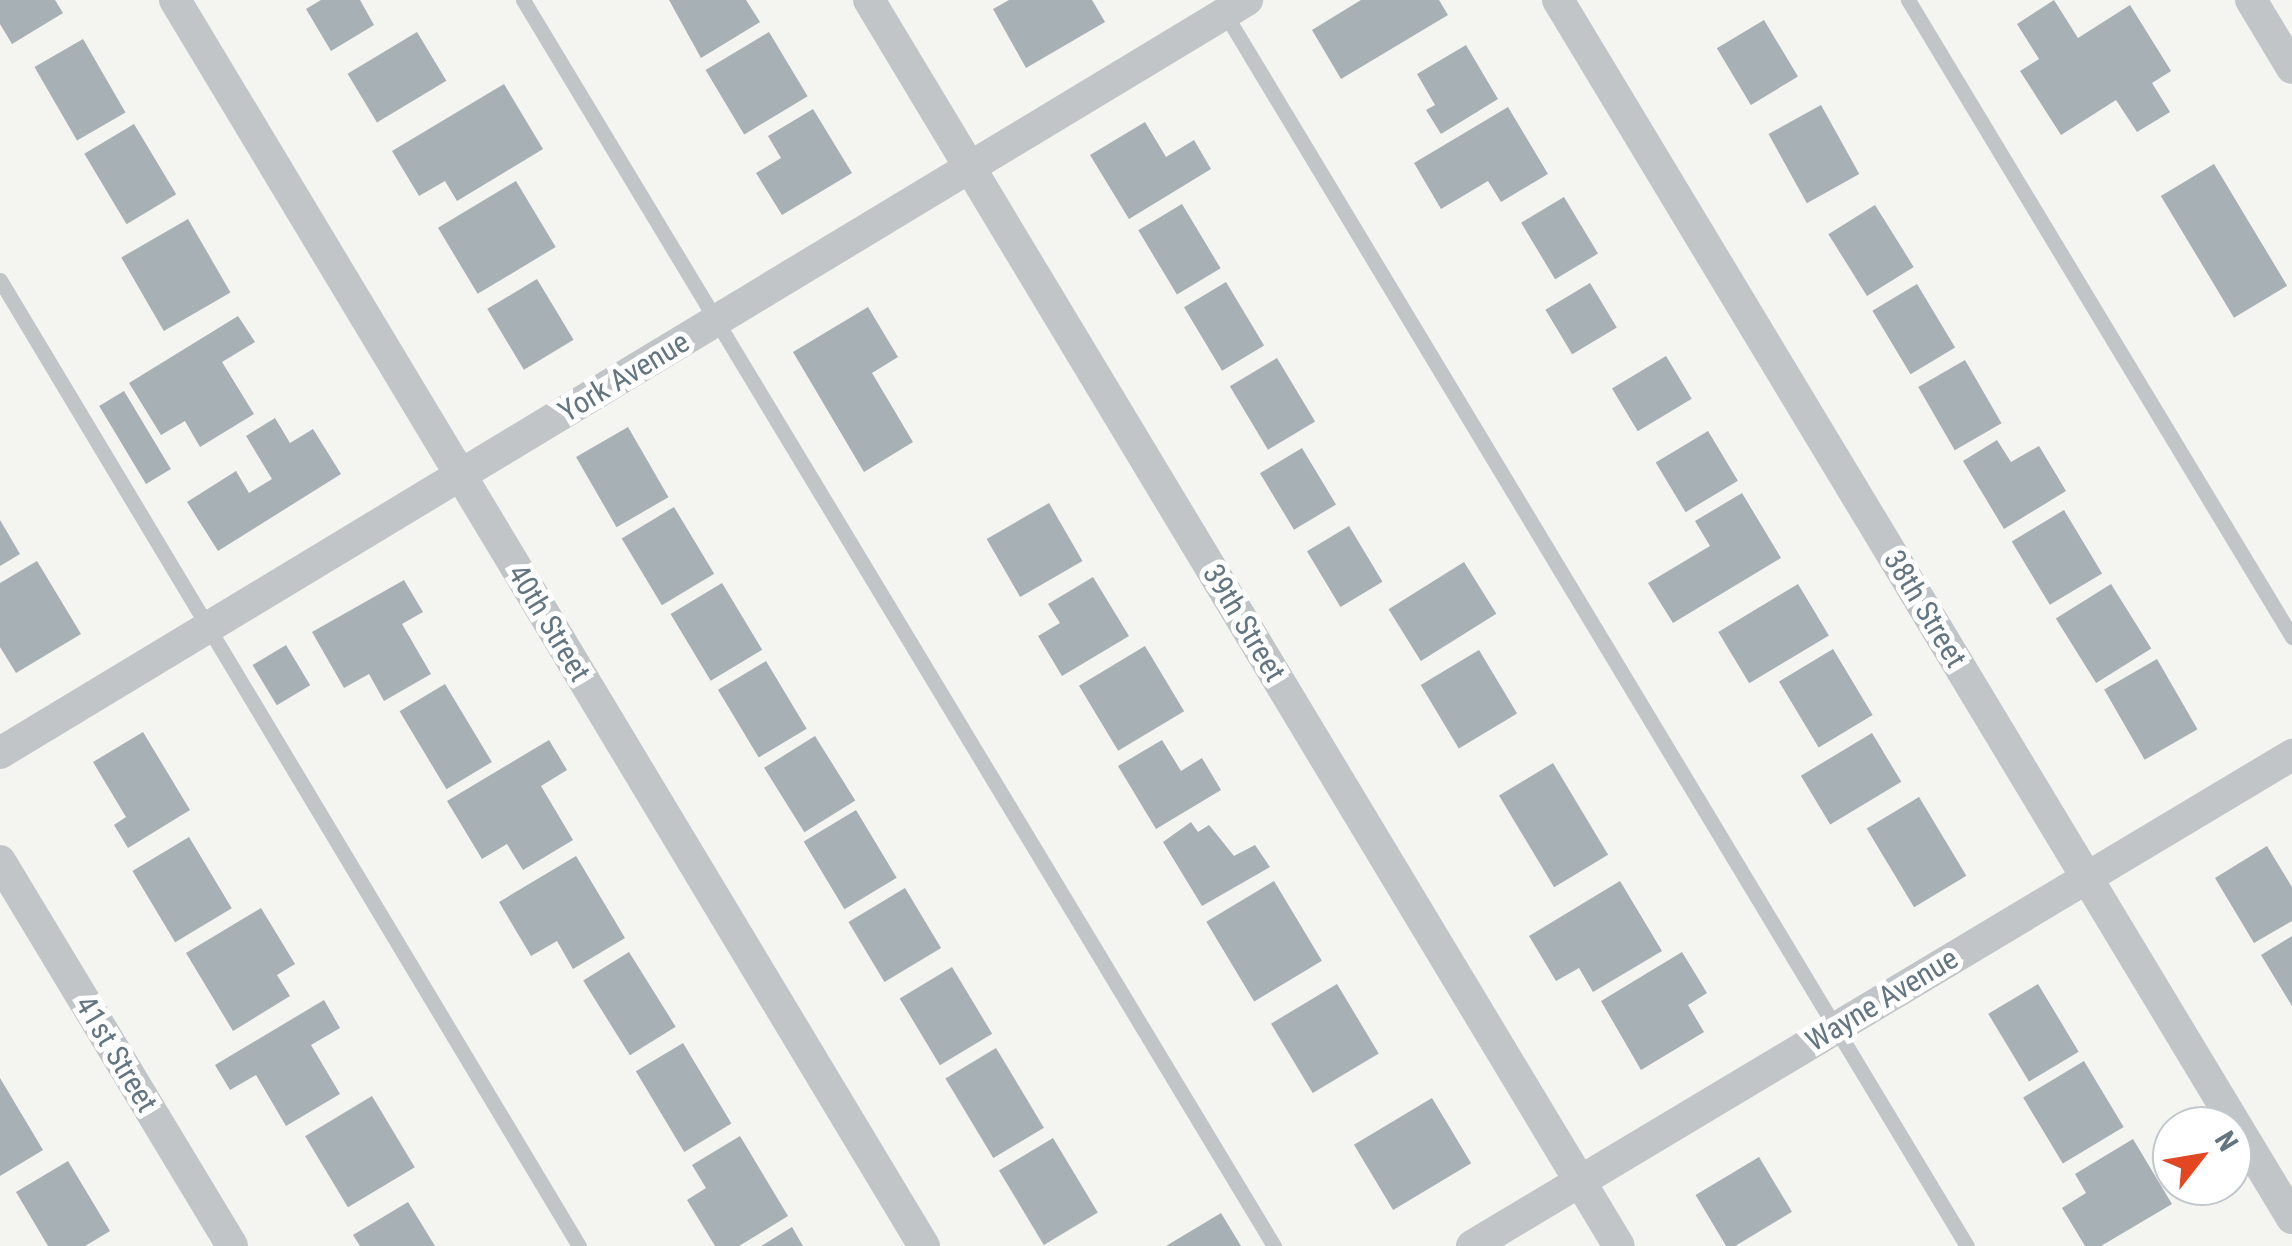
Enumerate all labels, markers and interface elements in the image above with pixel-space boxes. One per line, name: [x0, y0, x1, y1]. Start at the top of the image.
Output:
street label: York Avenue: [552, 324, 696, 430]
street label: 38th Street: [1876, 544, 1974, 674]
street label: 40th Street: [500, 558, 598, 688]
street label: 39th Street: [1195, 558, 1293, 688]
street label: Wayne Avenue: [1800, 941, 1964, 1059]
street label: 41st Street: [67, 989, 165, 1119]
north arrow: [2152, 1106, 2252, 1206]
text: N: [2208, 1125, 2245, 1157]

